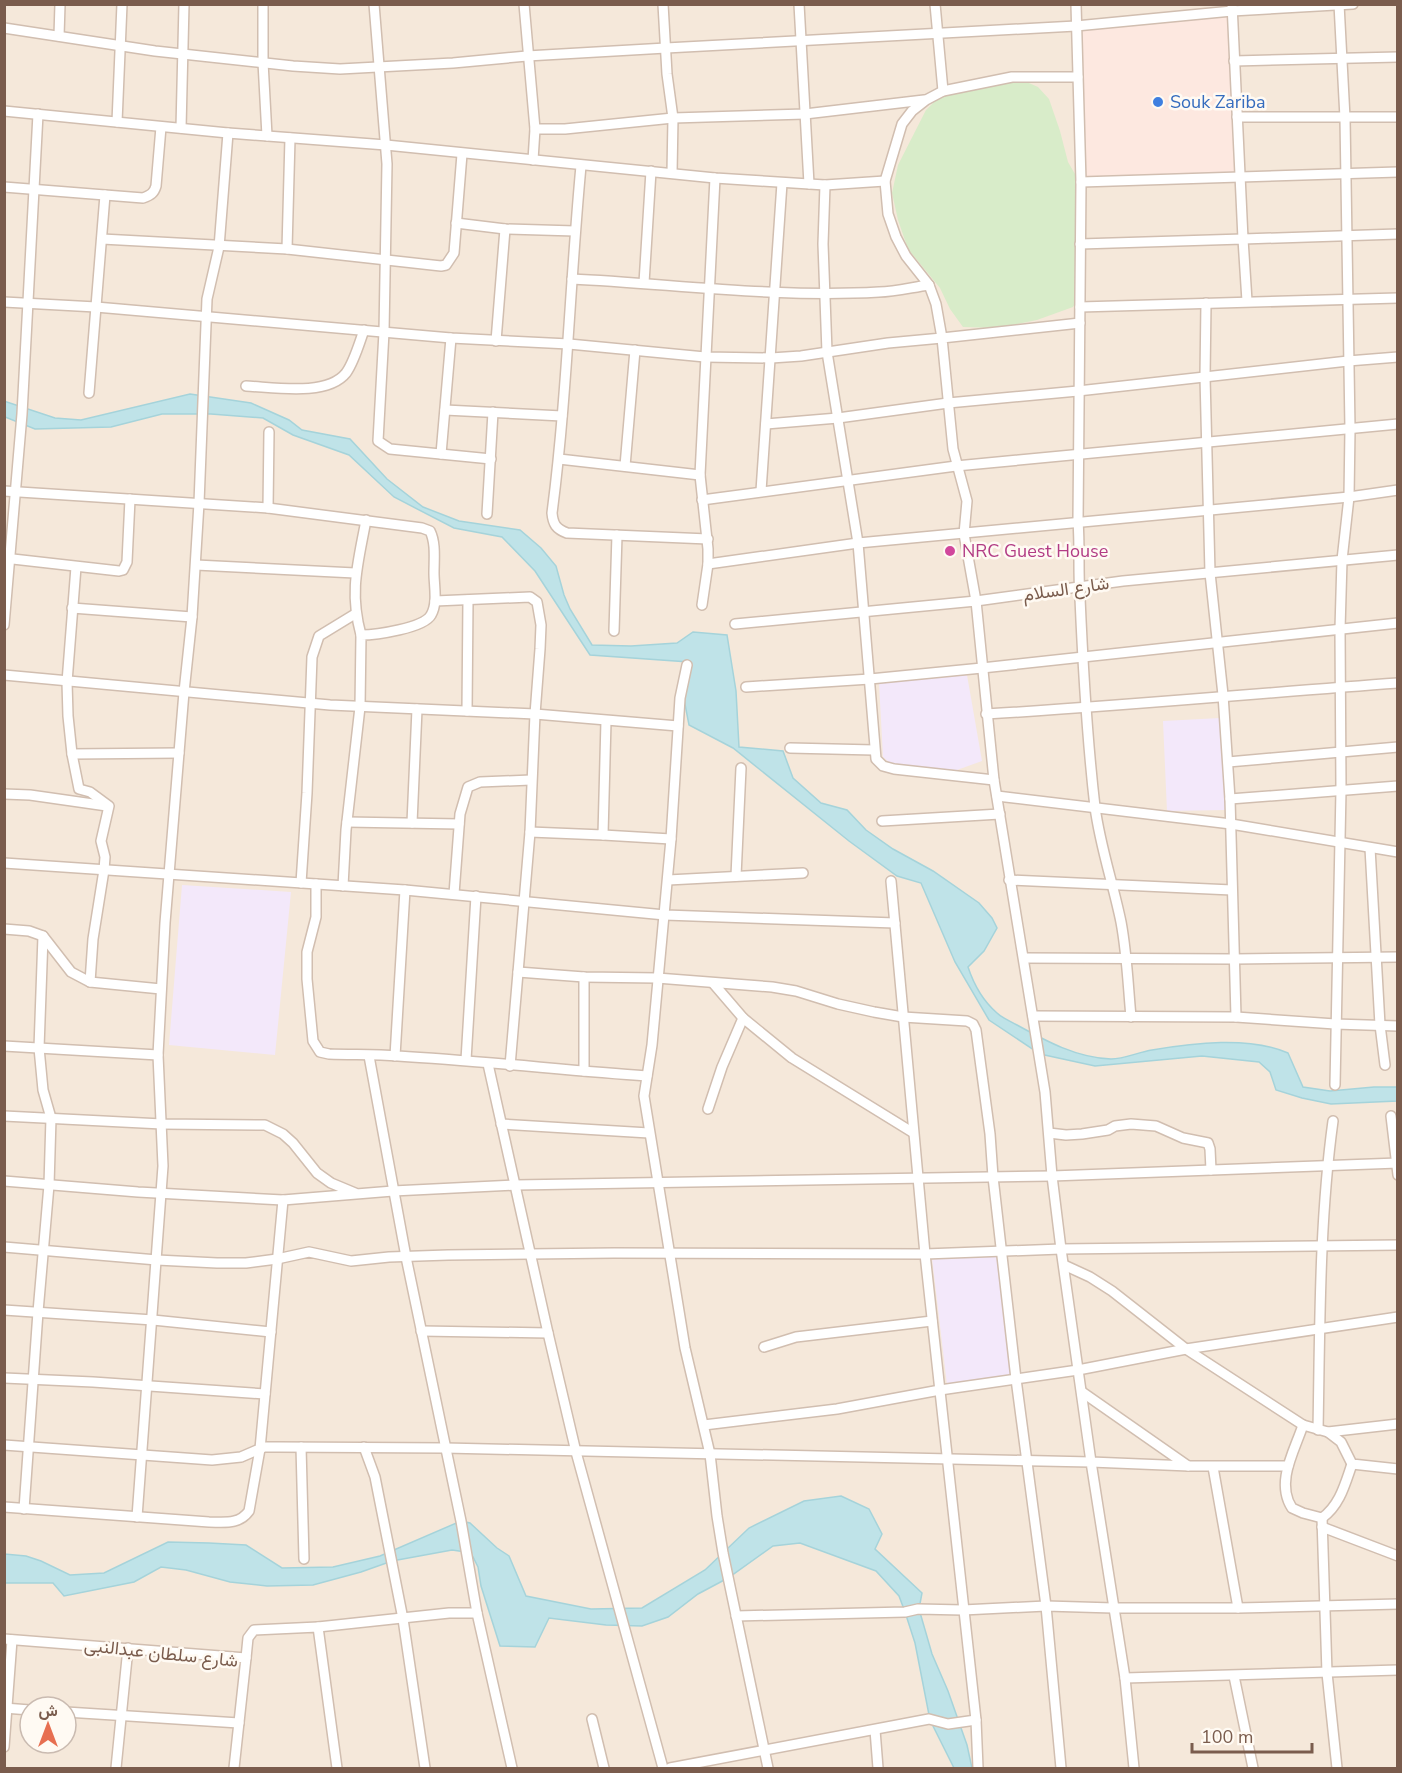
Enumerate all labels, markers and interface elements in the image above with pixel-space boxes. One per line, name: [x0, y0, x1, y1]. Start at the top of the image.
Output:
place label: Souk Zariba: [1170, 90, 1265, 114]
marker: Souk Zariba: [1151, 95, 1165, 109]
place label: NRC Guest House: [962, 539, 1108, 563]
marker: NRC Guest House: [943, 544, 957, 558]
street label: شارع السلام: [1021, 571, 1111, 607]
street label: شارع سلطان عبدالنبى: [83, 1633, 239, 1673]
north arrow: [18, 1695, 78, 1755]
text: ش: [38, 1700, 58, 1722]
scale bar: [1192, 1716, 1312, 1754]
text: 100 m: [1201, 1725, 1253, 1749]

